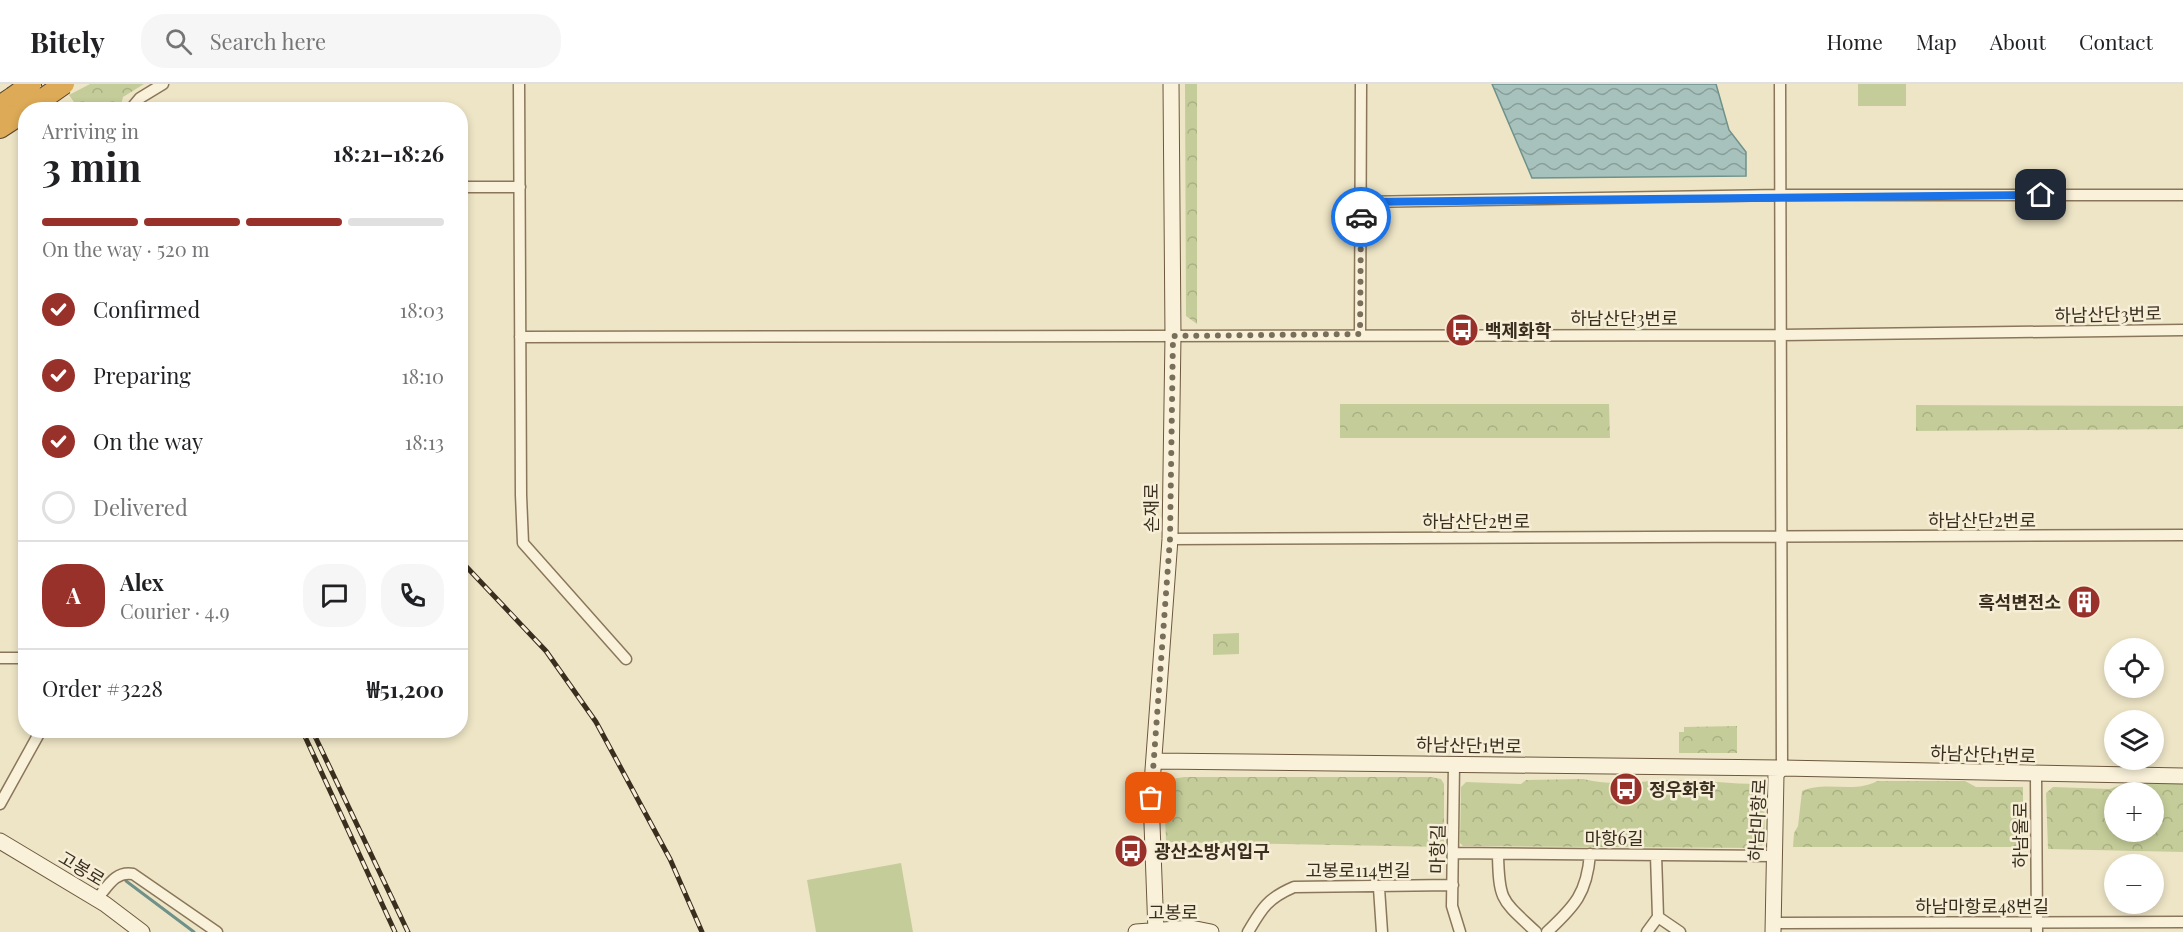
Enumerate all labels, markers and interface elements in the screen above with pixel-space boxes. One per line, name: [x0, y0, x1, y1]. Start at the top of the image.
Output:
search box: [141, 14, 561, 68]
text: Bitely: [30, 23, 105, 60]
icon: search: [162, 25, 195, 58]
text: Search here: [210, 26, 326, 56]
text: Home: [1827, 27, 1883, 55]
text: Map: [1916, 27, 1957, 55]
text: About: [1990, 27, 2046, 55]
text: Contact: [2079, 27, 2153, 55]
text: Arriving in: [42, 117, 139, 144]
text: 18:21–18:26: [333, 138, 444, 168]
text: 3 min: [42, 140, 141, 192]
pin: [2015, 169, 2066, 220]
icon: home: [2024, 178, 2057, 211]
courier: [1331, 187, 1391, 247]
icon: car: [1345, 201, 1378, 234]
text: On the way · 520 m: [42, 235, 209, 262]
icon: check: [42, 293, 75, 326]
text: Confirmed: [93, 294, 200, 324]
text: 18:03: [400, 296, 444, 323]
street label: 하남산단3번로: [2054, 301, 2162, 327]
street label: 하남산단3번로: [1570, 306, 1678, 330]
bus stop icon: 백제화학: [1444, 312, 1480, 348]
place label: 백제화학: [1485, 318, 1552, 342]
icon: check: [42, 359, 75, 392]
text: Preparing: [93, 360, 191, 390]
text: 18:10: [401, 362, 444, 389]
icon: check: [42, 425, 75, 458]
text: On the way: [93, 426, 203, 456]
text: 18:13: [405, 428, 444, 455]
street label: 손재로: [1139, 483, 1163, 533]
text: Delivered: [93, 492, 188, 522]
street label: 하남산단2번로: [1928, 508, 2036, 532]
street label: 하남산단2번로: [1422, 509, 1530, 533]
button: chat: [303, 564, 366, 627]
button: phone: [381, 564, 444, 627]
text: Alex: [120, 567, 164, 597]
text: A: [66, 580, 81, 610]
building icon: 흑석변전소: [2066, 584, 2102, 620]
place label: 흑석변전소: [1978, 590, 2061, 614]
text: Courier · 4.9: [120, 597, 230, 624]
map controls: [2104, 638, 2164, 914]
button: locate: [2104, 638, 2164, 698]
text: Order #3228: [42, 673, 163, 703]
text: ₩51,200: [367, 674, 444, 704]
button: layers: [2104, 710, 2164, 770]
street label: 하남산단1번로: [1416, 732, 1522, 758]
street label: 하남산단1번로: [1930, 740, 2036, 768]
bus stop icon: 정우화학: [1608, 771, 1644, 807]
pin: [1125, 772, 1176, 823]
place label: 정우화학: [1649, 777, 1716, 801]
street label: 하남마항로: [1743, 778, 1771, 862]
icon: bag: [1134, 781, 1167, 814]
button: +: [2104, 782, 2164, 842]
street label: 하남울로: [2008, 802, 2032, 868]
street label: 마항길: [1425, 824, 1449, 874]
street label: 마항6길: [1585, 826, 1644, 850]
bus stop icon: 광산소방서입구: [1113, 833, 1149, 869]
place label: 광산소방서입구: [1154, 839, 1270, 863]
street label: 고봉로: [55, 845, 109, 891]
button: −: [2104, 854, 2164, 914]
street label: 고봉로114번길: [1305, 858, 1411, 882]
street label: 하남마항로48번길: [1915, 894, 2049, 918]
street label: 고봉로: [1148, 900, 1198, 924]

